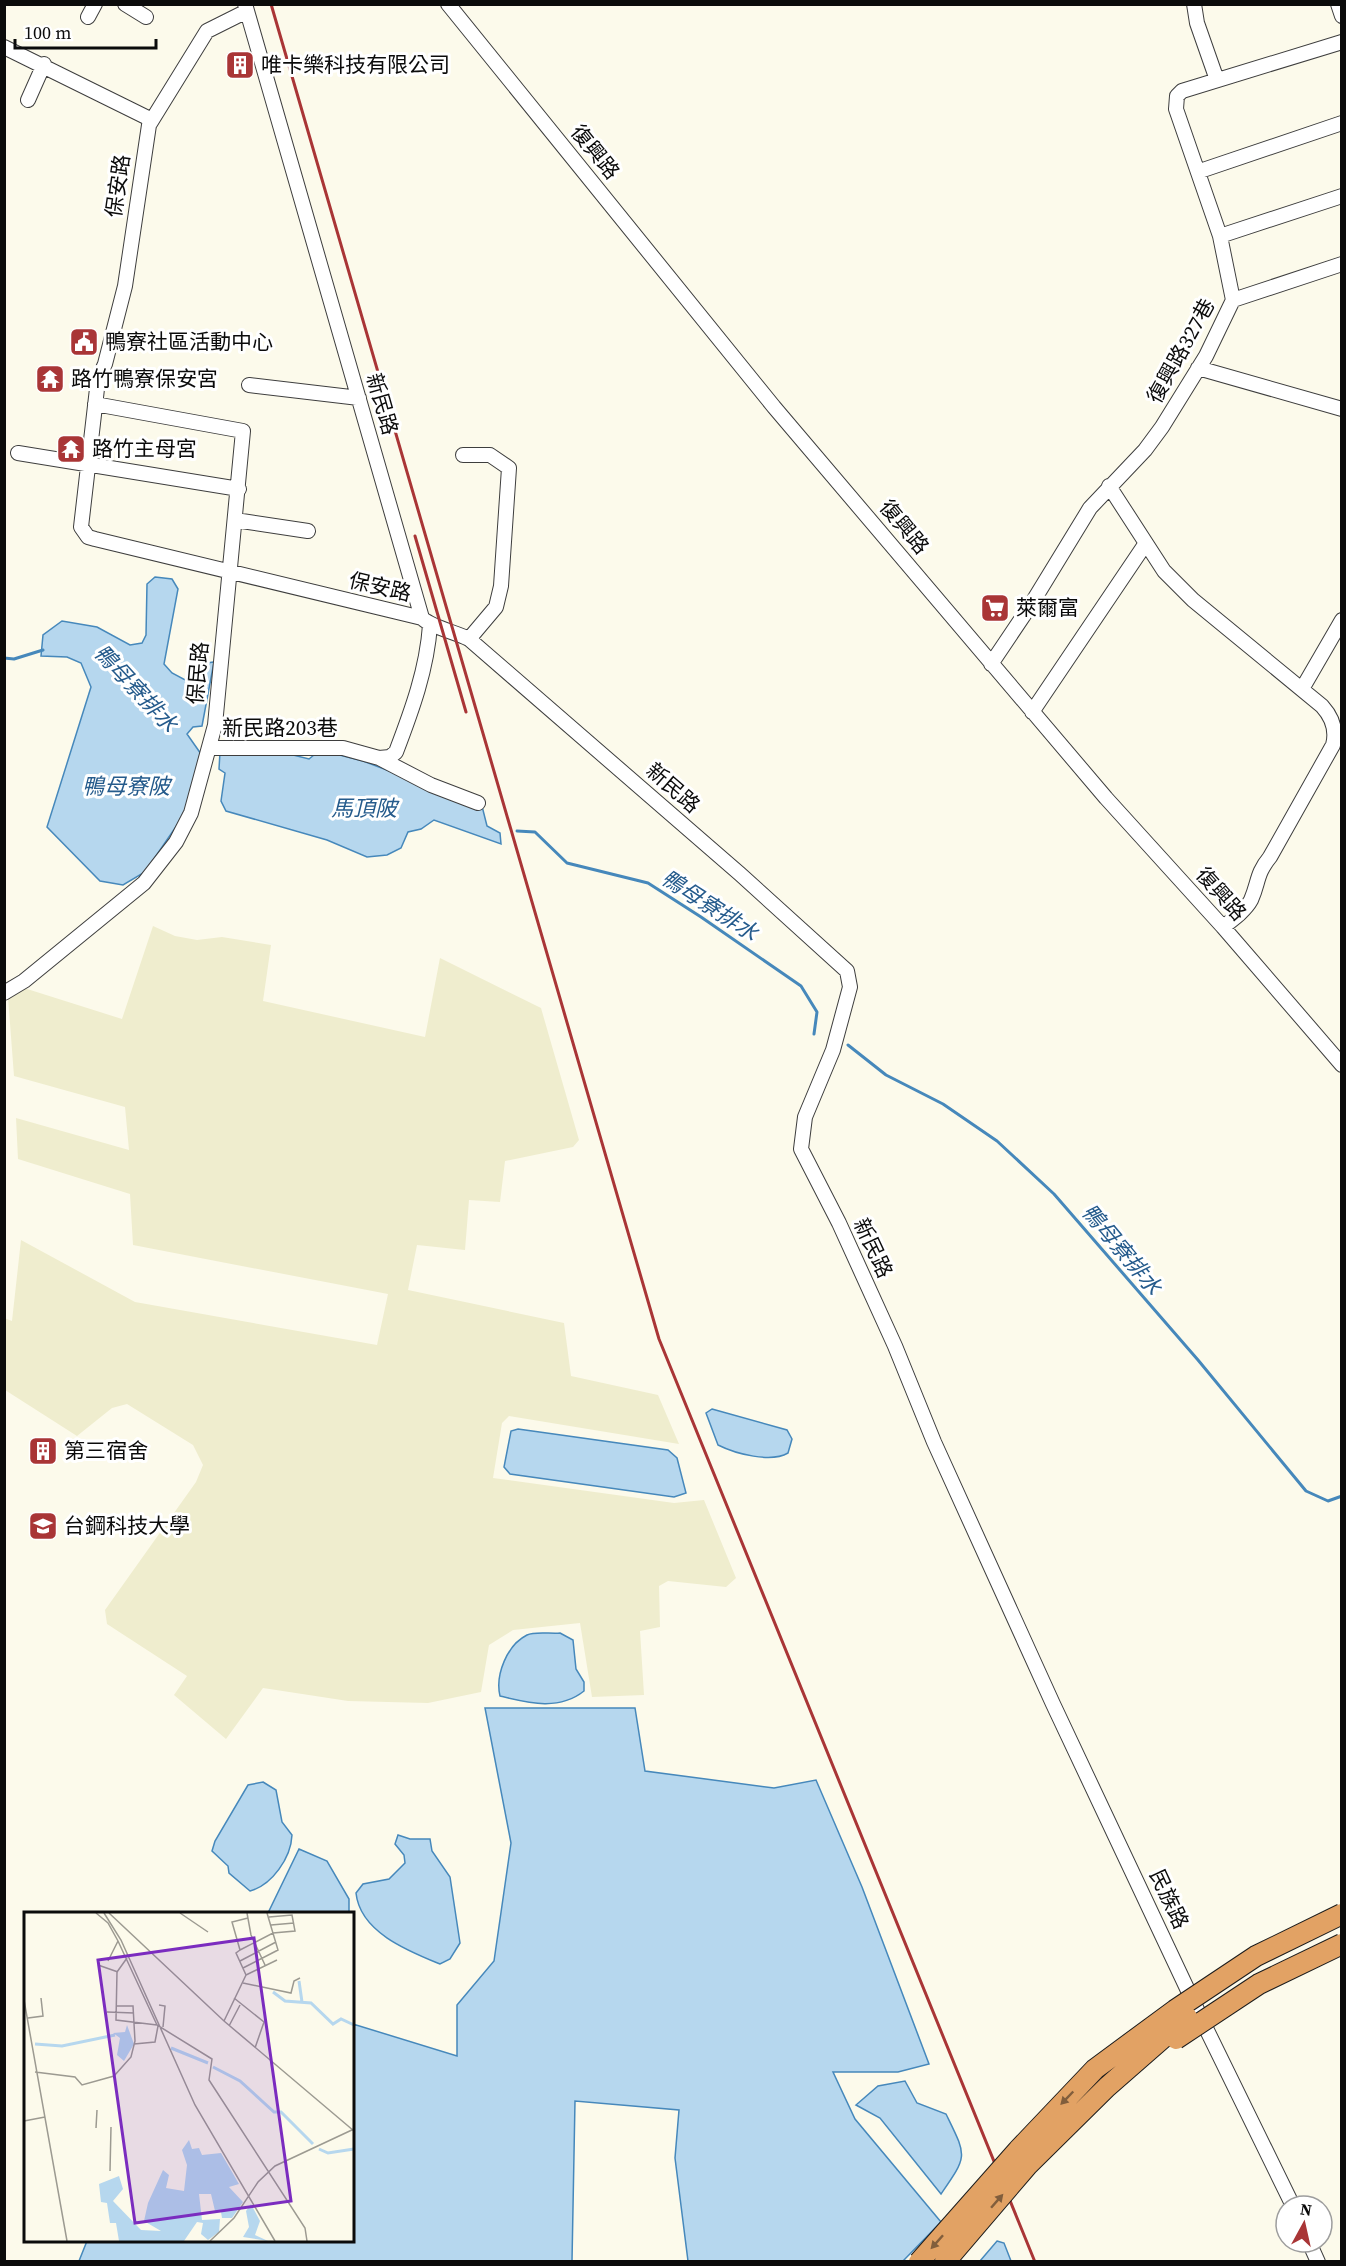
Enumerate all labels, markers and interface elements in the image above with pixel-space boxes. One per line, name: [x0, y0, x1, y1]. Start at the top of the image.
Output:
scale bar: [15, 12, 156, 50]
text: 100 m: [24, 20, 71, 45]
building icon: 唯卡樂科技有限公司: [224, 49, 256, 81]
place label: 唯卡樂科技有限公司: [261, 50, 450, 79]
street label: 復興路: [564, 118, 626, 185]
street label: 保安路: [99, 153, 136, 219]
street label: 復興路327巷: [1140, 293, 1221, 408]
public building icon: 鴨寮社區活動中心: [68, 326, 100, 358]
place label: 鴨寮社區活動中心: [105, 327, 273, 356]
temple icon: 路竹鴨寮保安宮: [34, 363, 66, 395]
place label: 路竹鴨寮保安宮: [71, 364, 218, 393]
street label: 新民路: [360, 370, 405, 438]
temple icon: 路竹主母宮: [55, 433, 87, 465]
place label: 路竹主母宮: [92, 434, 197, 463]
street label: 復興路: [873, 493, 936, 560]
street label: 保安路: [346, 565, 414, 608]
supermarket icon: 萊爾富: [979, 592, 1011, 624]
place label: 萊爾富: [1016, 593, 1079, 622]
water label: 鴨母寮排水: [88, 638, 185, 739]
street label: 保民路: [180, 640, 215, 706]
street label: 新民路203巷: [222, 713, 338, 742]
street label: 新民路: [640, 756, 707, 819]
water label: 鴨母寮陂: [82, 771, 173, 801]
water label: 馬頂陂: [331, 793, 400, 823]
street label: 復興路: [1190, 861, 1253, 927]
water label: 鴨母寮排水: [656, 862, 765, 948]
water label: 鴨母寮排水: [1075, 1197, 1169, 1302]
street label: 新民路: [847, 1213, 900, 1282]
building icon: 第三宿舍: [27, 1435, 59, 1467]
place label: 第三宿舍: [64, 1436, 148, 1465]
school or university icon: 台鋼科技大學: [27, 1510, 59, 1542]
place label: 台鋼科技大學: [64, 1511, 190, 1540]
street label: 民族路: [1143, 1864, 1196, 1933]
inset map: [24, 1912, 354, 2242]
one-way arrow: [1061, 2090, 1075, 2104]
one-way arrow: [990, 2194, 1003, 2209]
north arrow: [1274, 2194, 1334, 2254]
text: N: [1299, 2197, 1314, 2221]
one-way arrow: [931, 2234, 944, 2249]

